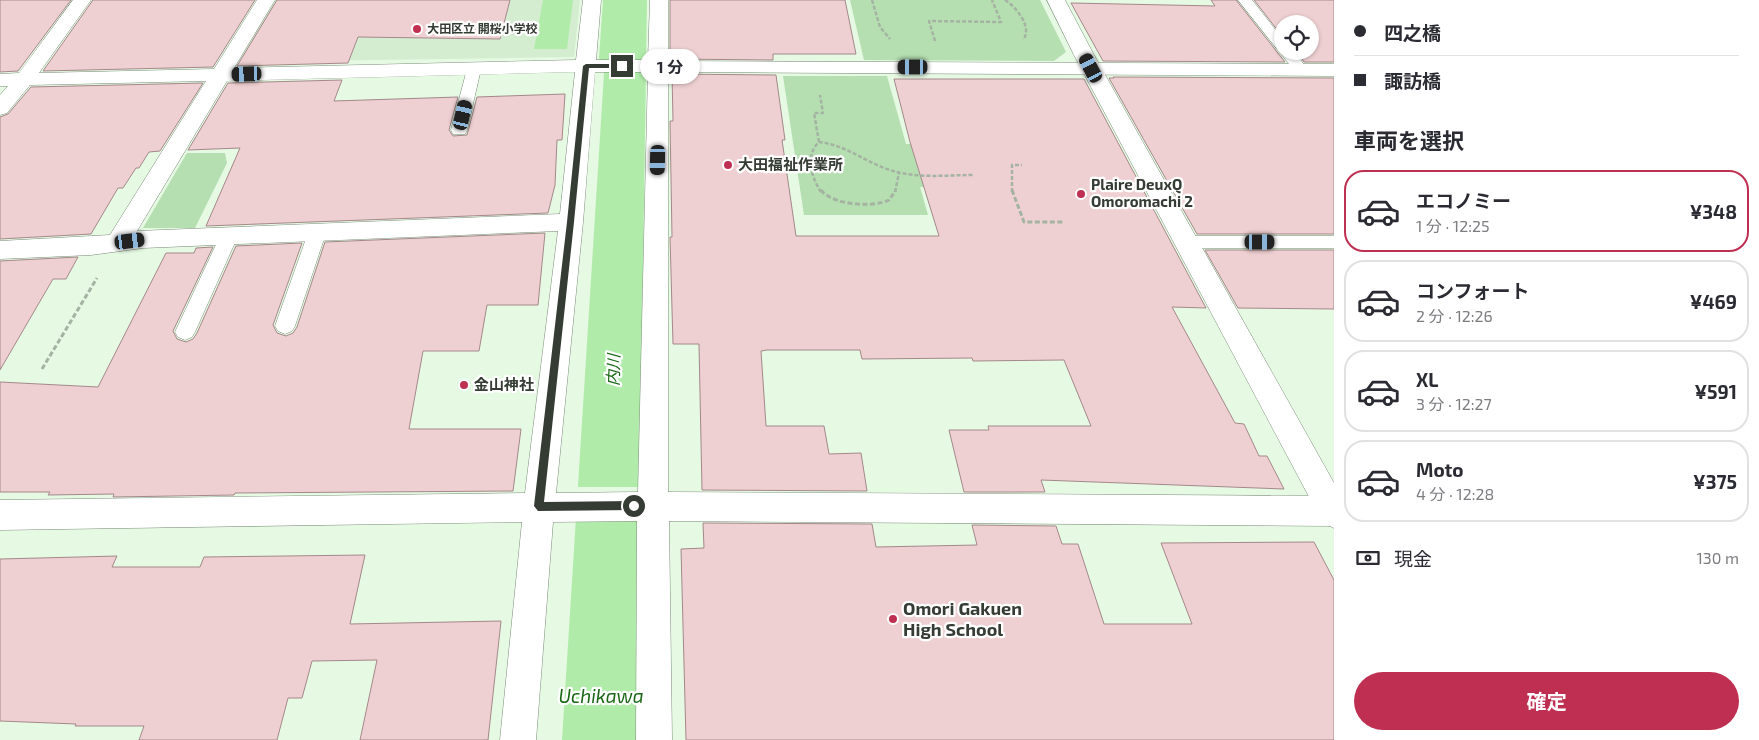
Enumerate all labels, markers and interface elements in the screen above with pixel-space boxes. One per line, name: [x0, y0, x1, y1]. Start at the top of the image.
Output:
map controls: [1274, 15, 1319, 60]
button: locate: [1274, 15, 1319, 60]
place label: 大田区立 開桜小学校: [427, 21, 538, 35]
text: 四之橋: [1384, 21, 1441, 44]
marker: 大田区立 開桜小学校: [411, 23, 423, 35]
callout: 1 分: [640, 48, 700, 84]
car: [1077, 51, 1104, 85]
route end: [611, 55, 633, 77]
text: 1 分: [657, 57, 683, 76]
car: [898, 60, 928, 75]
car: [231, 66, 262, 82]
text: 諏訪橋: [1384, 69, 1441, 92]
car: [452, 99, 473, 131]
text: 車両を選択: [1354, 127, 1464, 153]
car: [650, 145, 665, 175]
place label: 大田福祉作業所: [738, 155, 843, 173]
marker: 大田福祉作業所: [722, 159, 734, 171]
place label: Plaire DeuxQ Omoromachi 2: [1091, 175, 1193, 210]
marker: Plaire DeuxQ Omoromachi 2: [1075, 188, 1087, 200]
icon: car: [1356, 189, 1401, 234]
text: エコノミー: [1416, 189, 1511, 212]
text: ¥348: [1690, 200, 1737, 223]
text: 1 分 · 12:25: [1416, 216, 1490, 235]
car: [114, 232, 145, 250]
car: [1245, 235, 1275, 250]
icon: car: [1356, 279, 1401, 324]
text: コンフォート: [1416, 279, 1529, 302]
text: ¥469: [1690, 290, 1737, 313]
text: 2 分 · 12:26: [1416, 306, 1493, 325]
water label: 内川: [602, 352, 623, 386]
text: XL: [1416, 368, 1438, 391]
icon: car: [1356, 369, 1401, 414]
place label: 金山神社: [474, 375, 534, 393]
marker: 金山神社: [458, 379, 470, 391]
text: ¥591: [1694, 380, 1737, 403]
text: 3 分 · 12:27: [1416, 394, 1492, 413]
text: Moto: [1416, 458, 1464, 481]
icon: car: [1356, 459, 1401, 504]
text: ¥375: [1693, 470, 1737, 493]
text: 4 分 · 12:28: [1416, 484, 1494, 503]
route start: [623, 495, 645, 517]
icon: cash: [1354, 544, 1382, 572]
text: 現金: [1394, 547, 1432, 570]
text: 130 m: [1697, 548, 1739, 567]
place label: Omori Gakuen High School: [903, 597, 1022, 640]
marker: Omori Gakuen High School: [887, 613, 899, 625]
button: 確定: [1354, 672, 1739, 730]
water label: Uchikawa: [558, 684, 644, 707]

